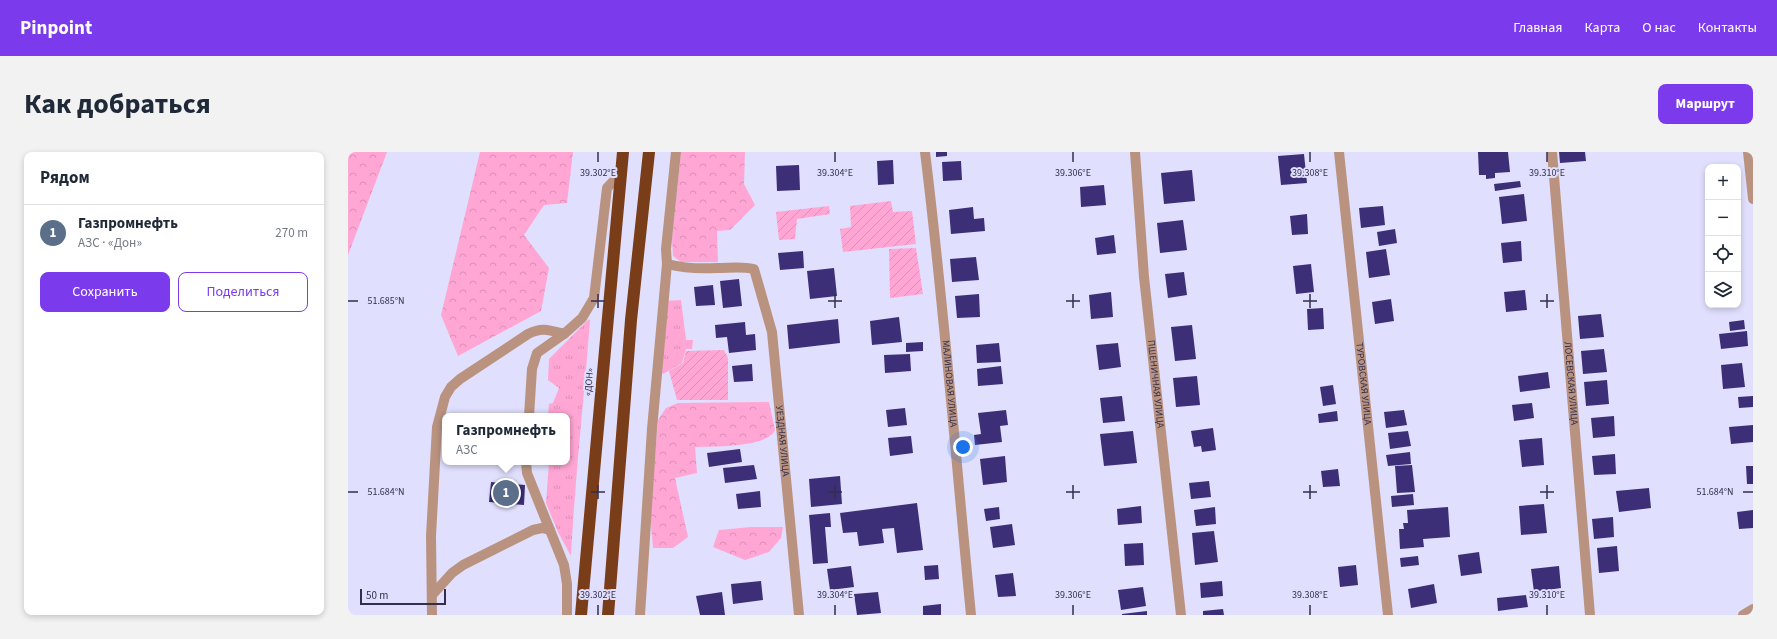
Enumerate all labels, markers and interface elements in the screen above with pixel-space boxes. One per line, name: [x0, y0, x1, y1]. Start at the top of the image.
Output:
text: Pinpoint: [20, 15, 92, 42]
text: Главная: [1513, 18, 1562, 38]
text: Карта: [1584, 18, 1620, 38]
text: О нас: [1642, 18, 1676, 38]
text: Контакты: [1698, 18, 1757, 38]
text: Как добраться: [24, 84, 211, 124]
button: Маршрут: [1658, 84, 1753, 124]
map controls: [1705, 164, 1741, 308]
button: +: [1705, 164, 1741, 200]
text: Рядом: [40, 166, 90, 190]
text: 39.302°E: [580, 166, 616, 180]
text: 39.304°E: [817, 166, 853, 180]
text: 39.306°E: [1055, 166, 1091, 180]
text: 39.308°E: [1292, 166, 1328, 180]
text: 39.310°E: [1529, 166, 1565, 180]
button: −: [1705, 200, 1741, 236]
text: Газпромнефть: [78, 213, 178, 234]
text: 1: [50, 224, 56, 242]
text: 270 m: [275, 224, 308, 242]
text: АЗС · «Дон»: [78, 234, 142, 252]
button: locate: [1705, 236, 1741, 272]
button: Сохранить: [40, 272, 170, 312]
button: Поделиться: [178, 272, 308, 312]
button: layers: [1705, 272, 1741, 308]
text: 51.685°N: [367, 294, 405, 308]
street label: ПШЕНИЧНАЯ УЛИЦА: [1144, 339, 1168, 429]
street label: МАЛИНОВАЯ УЛИЦА: [938, 340, 961, 428]
street label: ЛОСЕВСКАЯ УЛИЦА: [1561, 341, 1581, 426]
street label: ТУРОВСКАЯ УЛИЦА: [1352, 342, 1375, 426]
street label: «ДОН»: [581, 367, 597, 397]
street label: УЕЗДНАЯ УЛИЦА: [772, 405, 793, 478]
popup: [442, 413, 570, 465]
text: Газпромнефть: [456, 420, 556, 441]
your location: [953, 437, 973, 457]
text: АЗС: [456, 441, 478, 459]
pin: 1: [493, 478, 519, 508]
text: 51.684°N: [367, 485, 405, 499]
text: 51.684°N: [1696, 485, 1734, 499]
scale bar: [360, 587, 446, 606]
text: 50 m: [366, 588, 388, 603]
text: 39.302°E: [580, 588, 616, 602]
text: 39.304°E: [817, 588, 853, 602]
text: 39.306°E: [1055, 588, 1091, 602]
text: 39.308°E: [1292, 588, 1328, 602]
text: 39.310°E: [1529, 588, 1565, 602]

